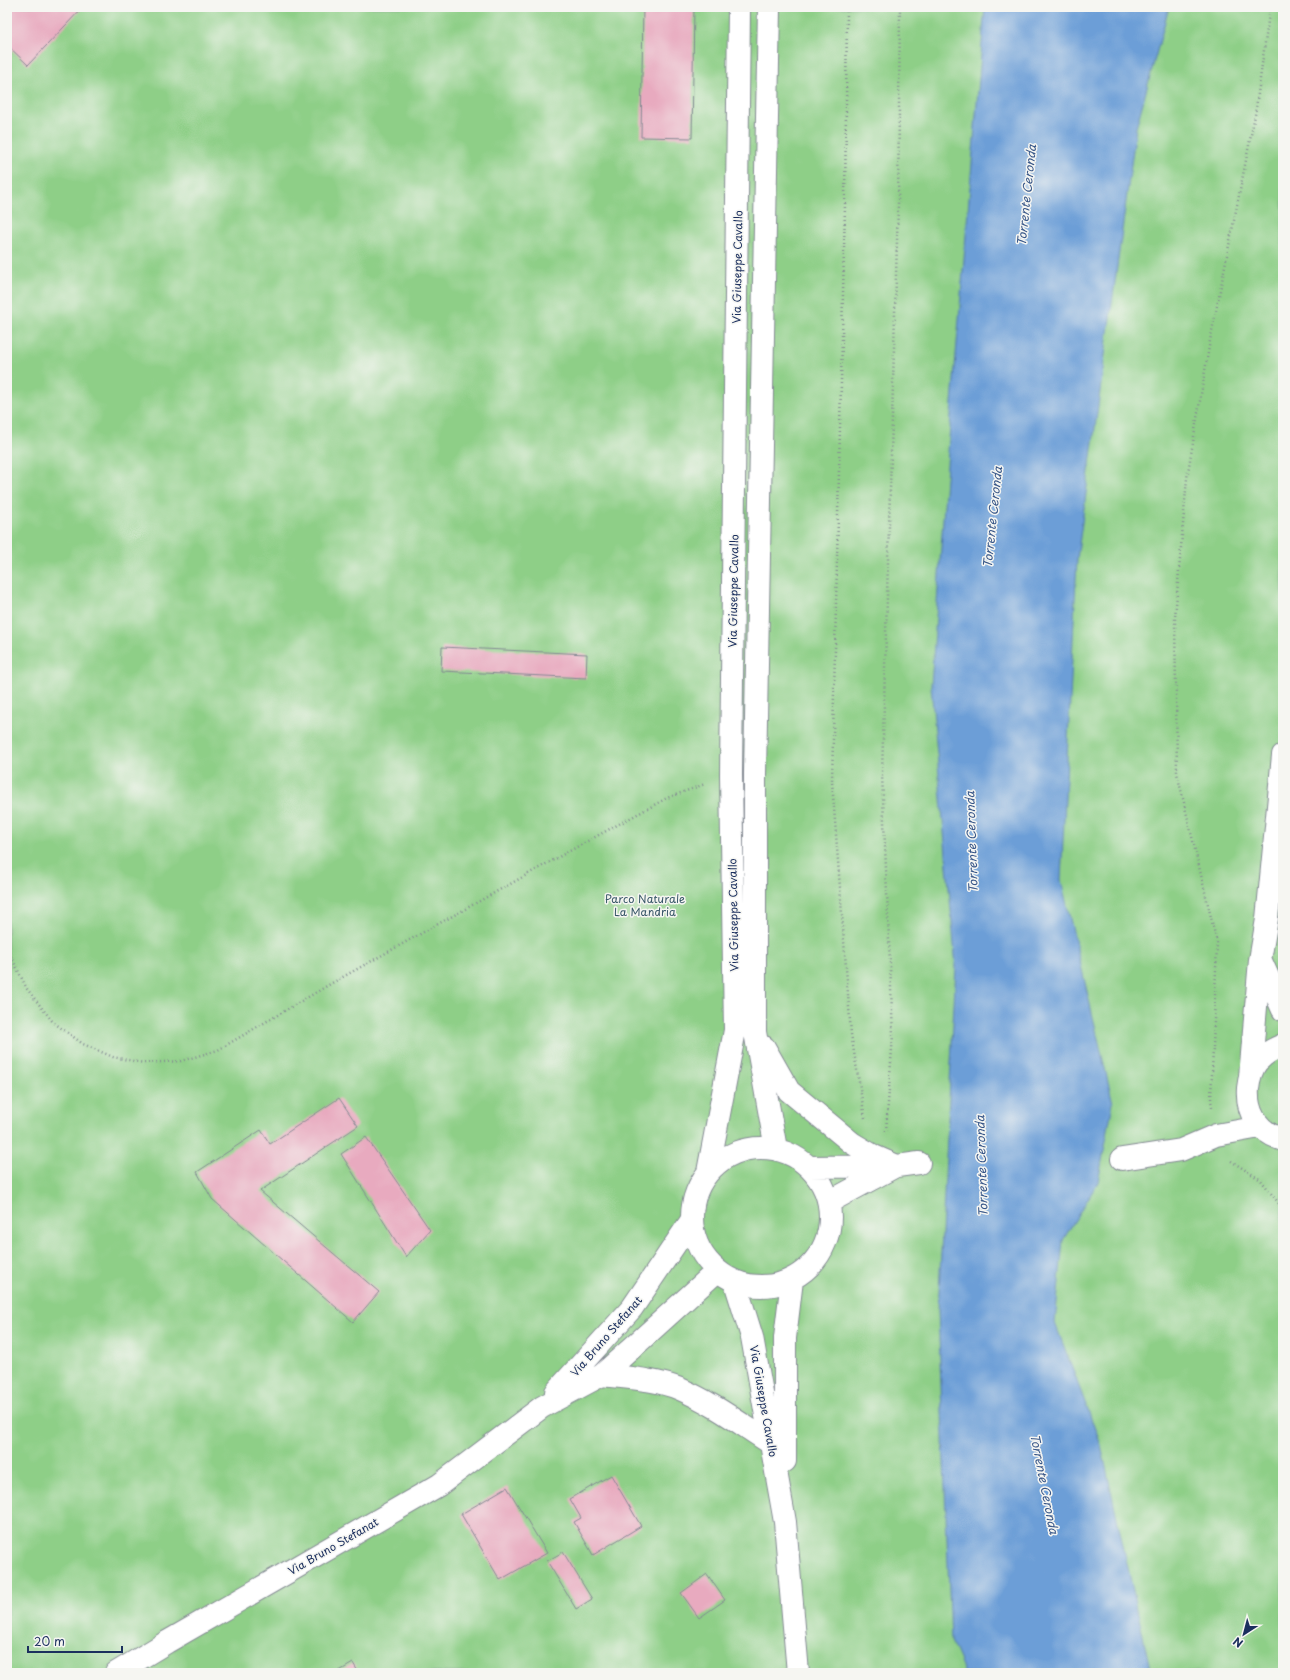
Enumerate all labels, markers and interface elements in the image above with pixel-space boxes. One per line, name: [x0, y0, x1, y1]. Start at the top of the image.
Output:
water label: Torrente Ceronda: [1012, 143, 1040, 247]
street label: Via Giuseppe Cavallo: [728, 210, 746, 324]
water label: Torrente Ceronda: [978, 465, 1006, 569]
street label: Via Giuseppe Cavallo: [724, 534, 742, 648]
water label: Torrente Ceronda: [960, 790, 982, 893]
street label: Via Giuseppe Cavallo: [724, 858, 742, 972]
park label: Parco Naturale La Mandria: [605, 890, 685, 920]
water label: Torrente Ceronda: [970, 1114, 992, 1217]
street label: Via Bruno Stefanat: [566, 1292, 646, 1380]
street label: Via Giuseppe Cavallo: [746, 1344, 782, 1458]
water label: Torrente Ceronda: [1026, 1432, 1064, 1536]
street label: Via Bruno Stefanat: [285, 1513, 382, 1579]
north arrow: [1224, 1614, 1264, 1654]
scale bar: [28, 1628, 122, 1654]
text: 20 m: [34, 1632, 65, 1650]
text: N: [1229, 1633, 1246, 1652]

